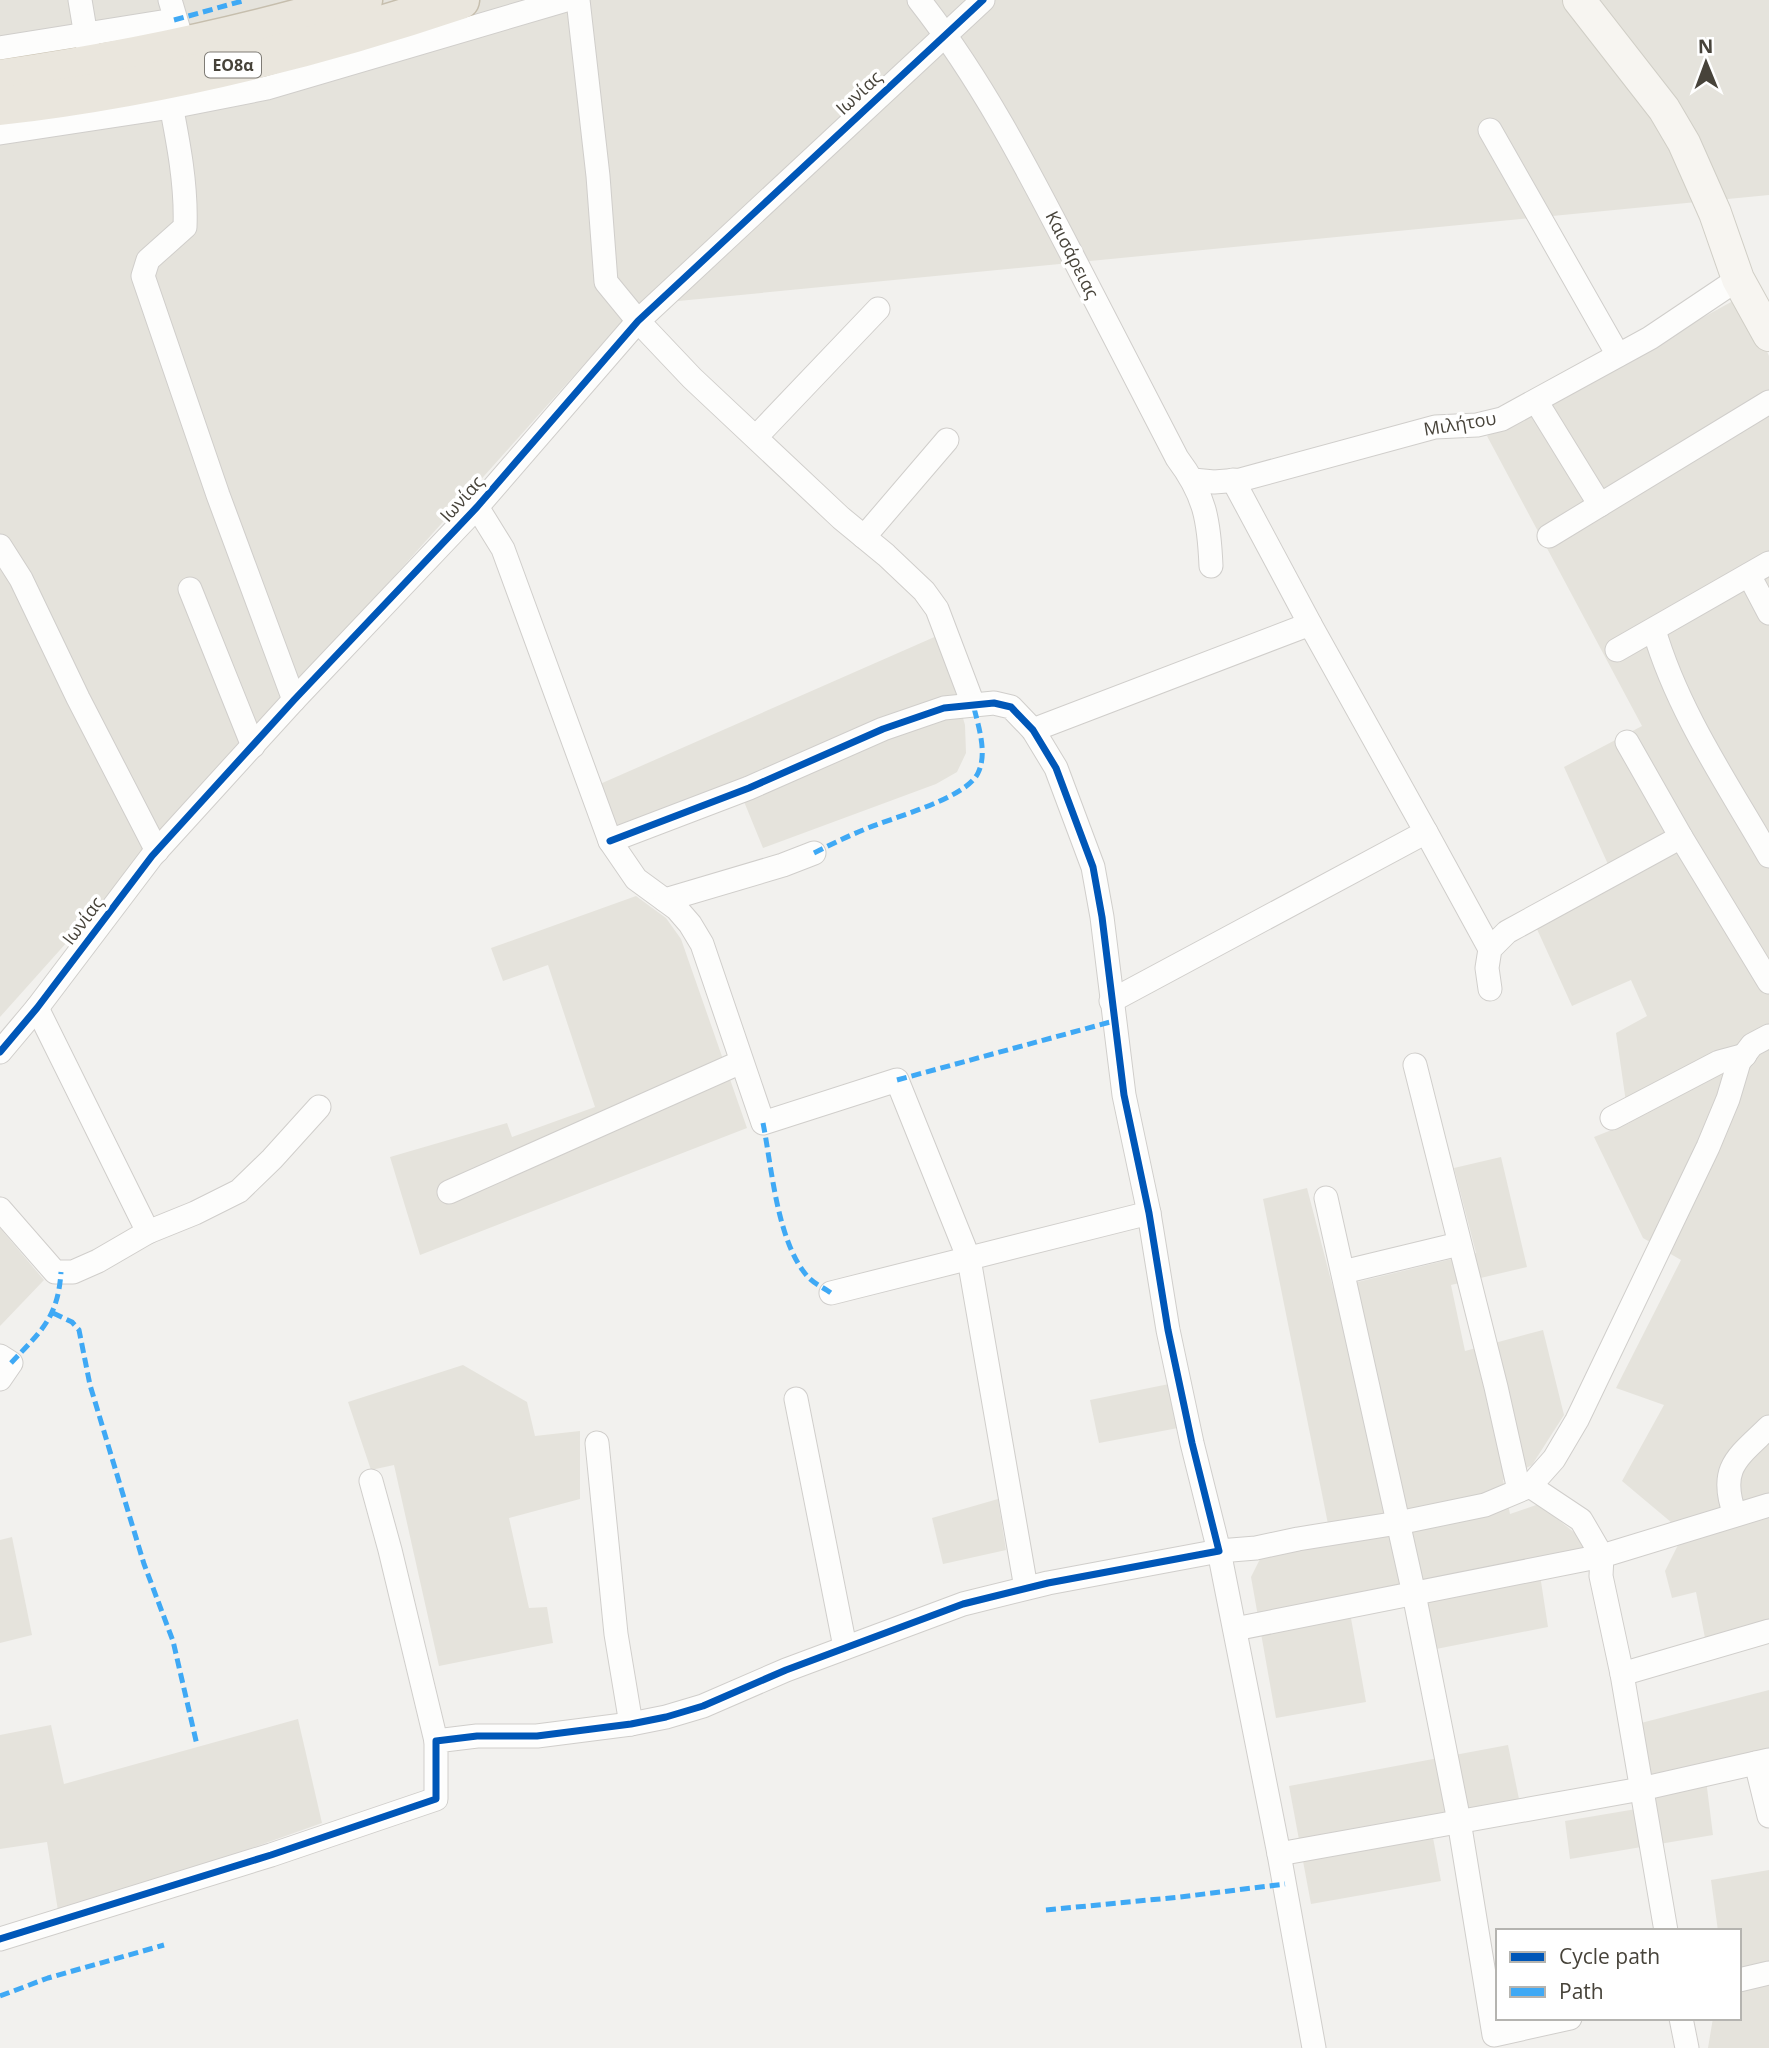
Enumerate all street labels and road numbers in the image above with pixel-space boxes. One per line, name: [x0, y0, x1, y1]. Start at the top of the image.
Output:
road number: ΕΟ8α: [205, 53, 261, 78]
street label: Ιωνίας: [830, 65, 887, 120]
street label: Καισάρειας: [1041, 207, 1105, 303]
street label: Μιλήτου: [1422, 405, 1498, 441]
street label: Ιωνίας: [434, 470, 489, 527]
street label: Ιωνίας: [56, 891, 108, 949]

